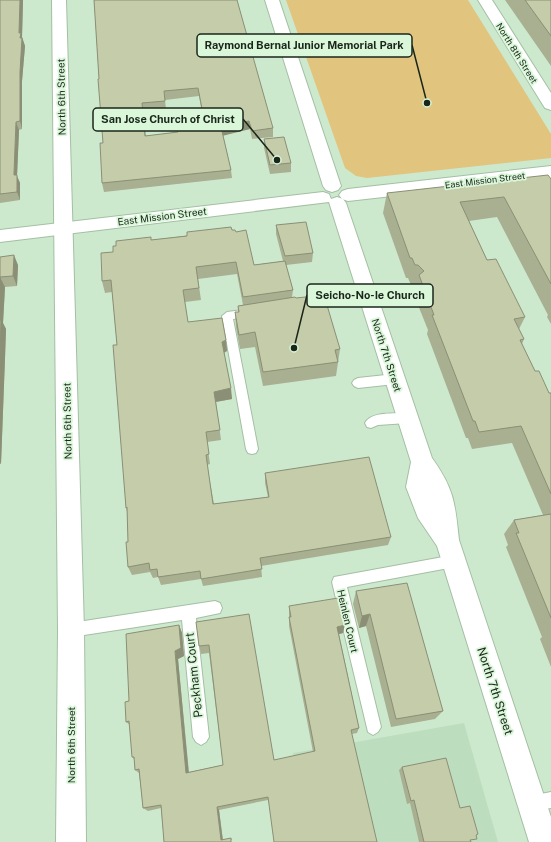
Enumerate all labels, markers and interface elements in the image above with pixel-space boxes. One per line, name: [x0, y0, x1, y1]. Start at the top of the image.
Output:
street label: North 8th Street: [494, 21, 540, 86]
callout: Raymond Bernal Junior Memorial Park: [197, 34, 412, 57]
text: Raymond Bernal Junior Memorial Park: [204, 39, 404, 51]
street label: North 6th Street: [54, 59, 68, 135]
callout: San Jose Church of Christ: [93, 108, 243, 131]
text: San Jose Church of Christ: [101, 113, 235, 125]
street label: East Mission Street: [444, 170, 526, 190]
street label: East Mission Street: [117, 205, 207, 227]
callout: Seicho-No-Ie Church: [307, 284, 433, 307]
text: Seicho-No-Ie Church: [315, 289, 425, 301]
street label: North 7th Street: [370, 317, 405, 393]
street label: North 6th Street: [60, 383, 74, 459]
street label: Heinlen Court: [335, 588, 361, 654]
street label: Peckham Court: [183, 631, 205, 718]
street label: North 7th Street: [474, 645, 516, 737]
street label: North 6th Street: [65, 707, 77, 783]

